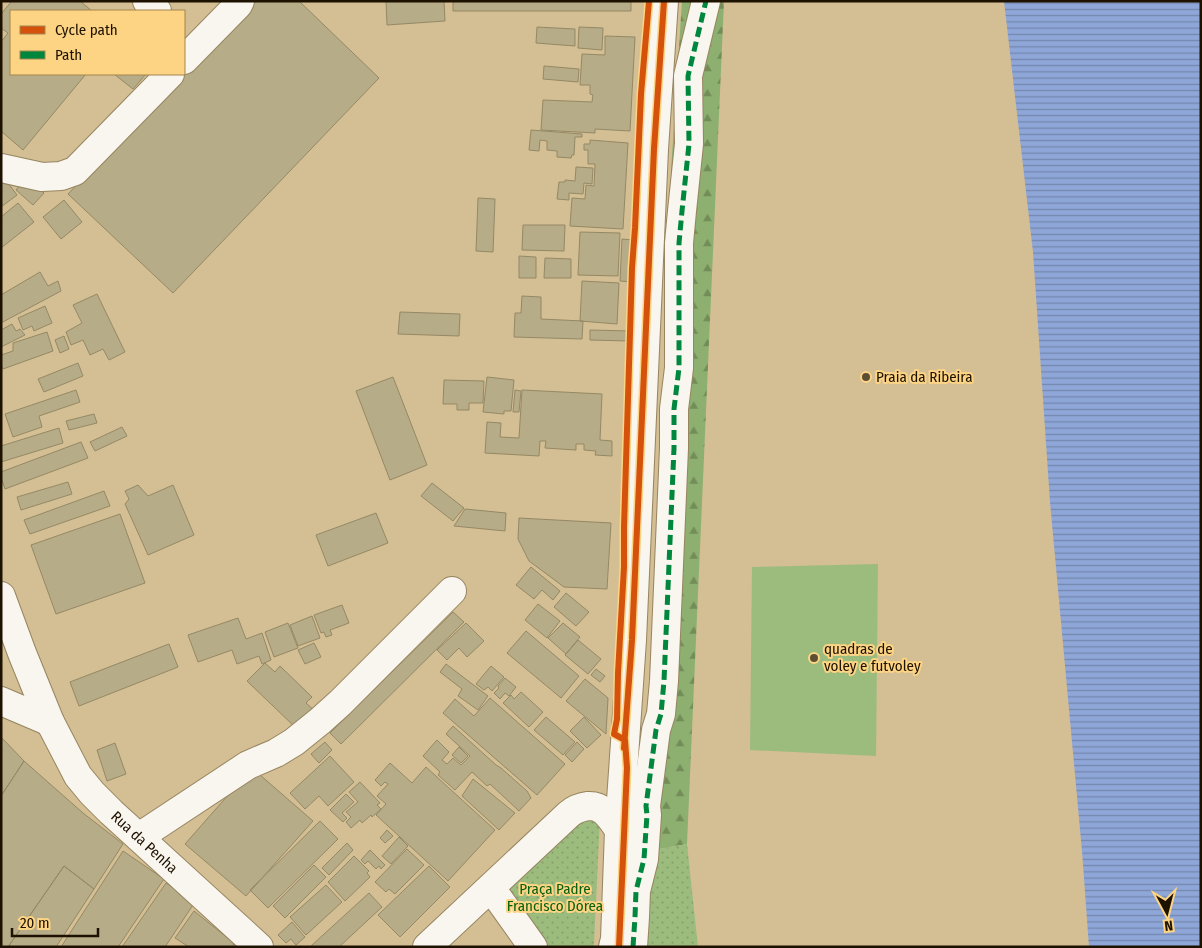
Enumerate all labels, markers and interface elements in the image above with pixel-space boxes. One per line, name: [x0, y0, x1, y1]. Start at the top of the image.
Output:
legend: [10, 10, 185, 75]
text: Cycle path: [55, 21, 118, 39]
text: Path: [55, 46, 82, 64]
place label: Praia da Ribeira: [876, 368, 972, 386]
marker: Praia da Ribeira: [860, 371, 872, 383]
place label: quadras de voley e futvoley: [824, 640, 921, 675]
marker: quadras de voley e futvoley: [808, 652, 820, 664]
street label: Rua da Penha: [107, 807, 181, 877]
park label: Praça Padre Francisco Dórea: [507, 880, 603, 915]
north arrow: [1142, 888, 1192, 938]
scale bar: [12, 906, 99, 938]
text: 20 m: [20, 914, 50, 932]
text: N: [1163, 916, 1174, 934]

